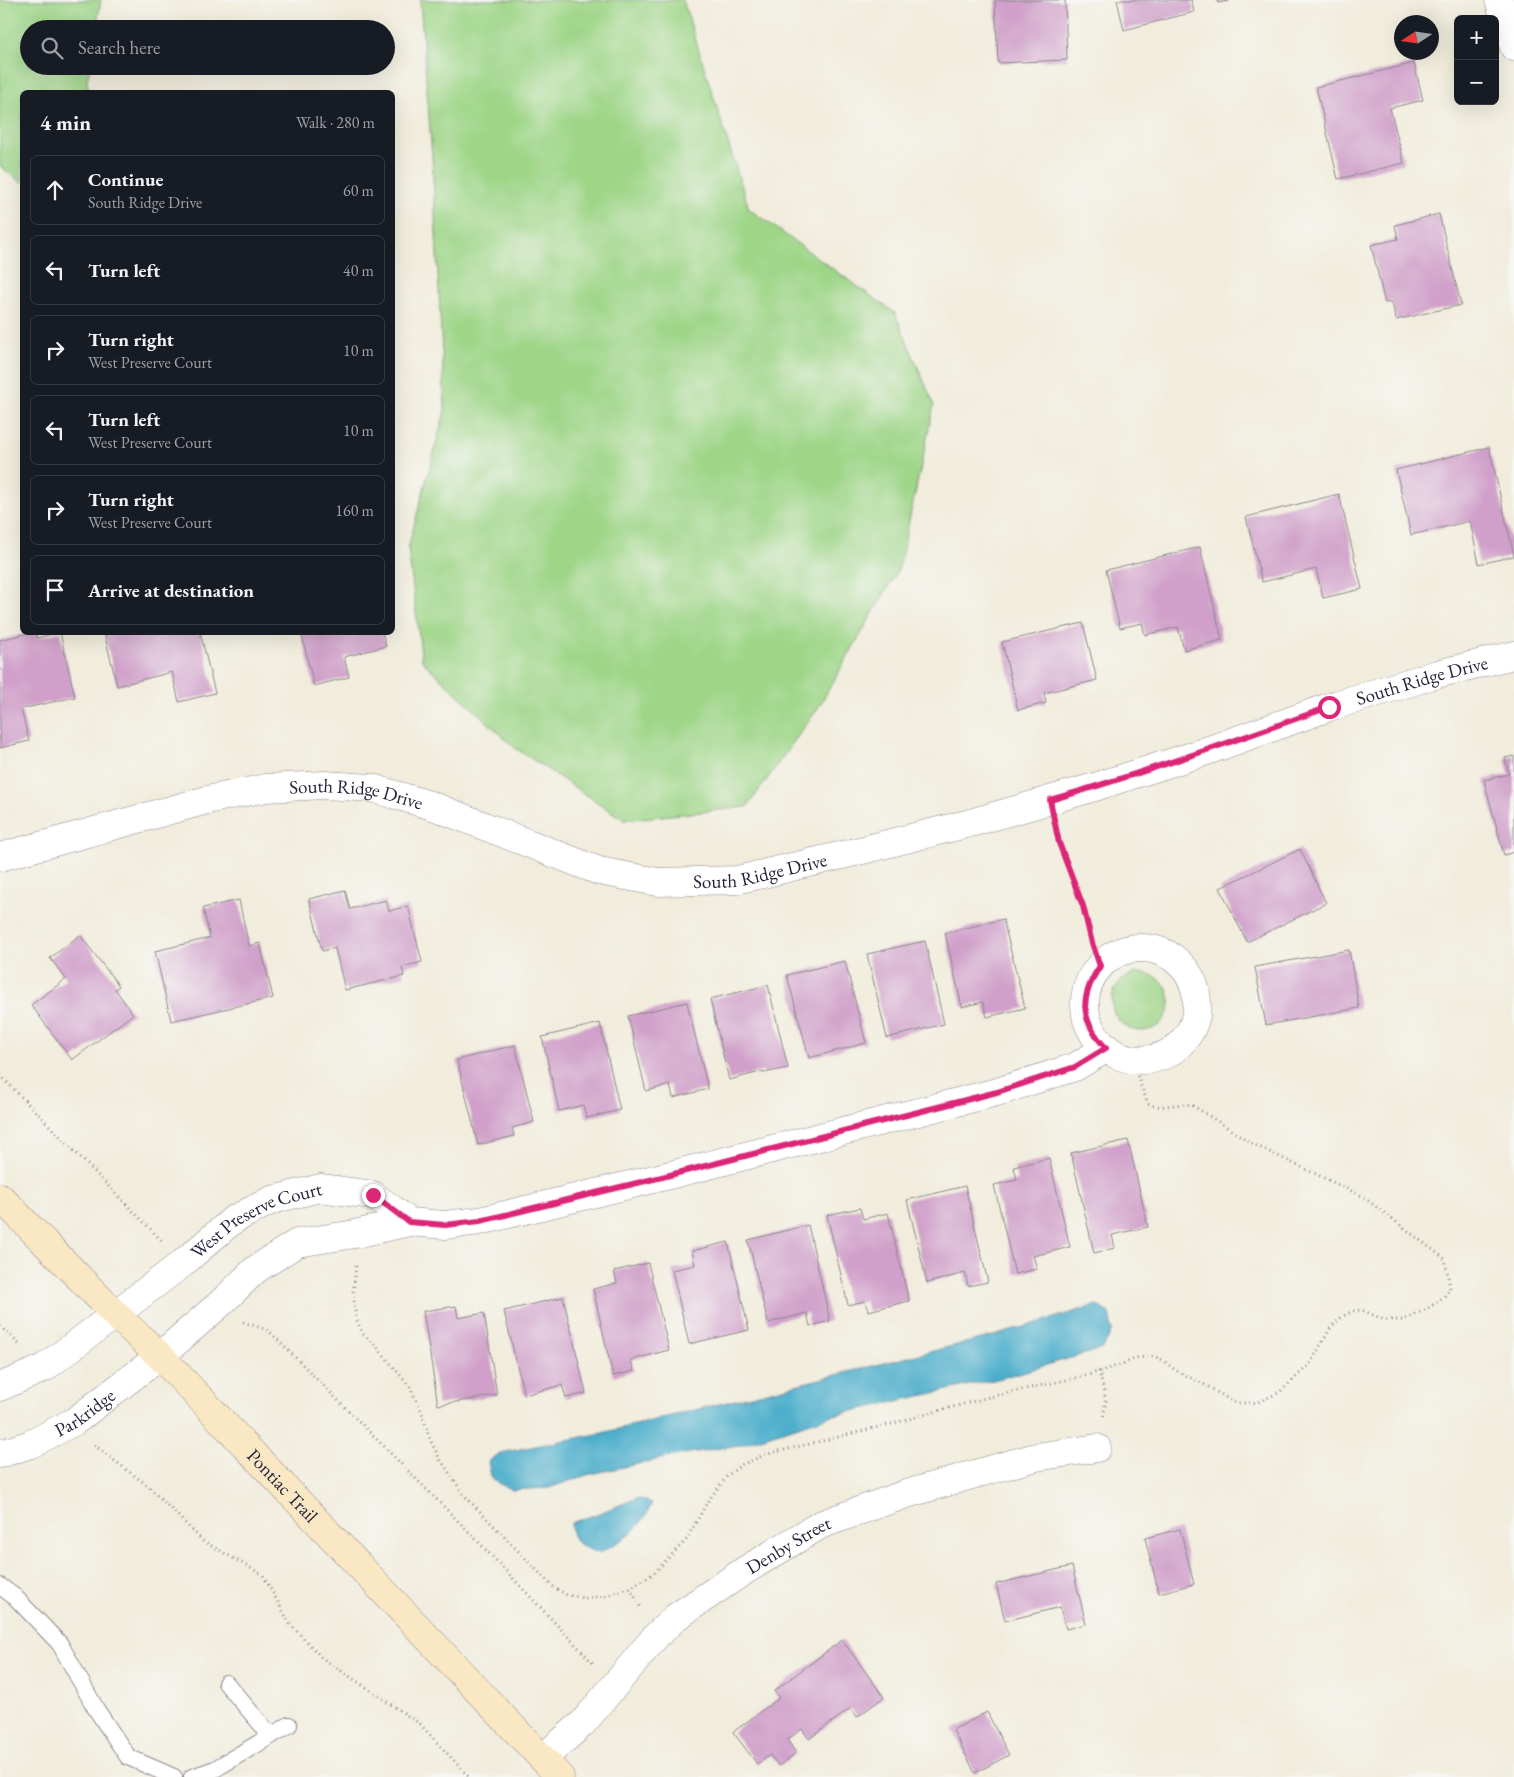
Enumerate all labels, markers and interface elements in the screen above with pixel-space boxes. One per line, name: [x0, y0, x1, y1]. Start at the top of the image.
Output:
north arrow: [1394, 15, 1439, 60]
map controls: [1454, 15, 1499, 105]
button: +: [1454, 15, 1499, 60]
search box: [20, 20, 395, 75]
icon: search: [38, 34, 66, 62]
text: Search here: [78, 35, 160, 60]
button: −: [1454, 60, 1499, 105]
text: 4 min: [40, 109, 91, 136]
text: Walk · 280 m: [296, 112, 375, 133]
text: Continue: [88, 167, 163, 192]
icon: ahead: [41, 176, 69, 204]
text: 60 m: [343, 180, 374, 201]
text: South Ridge Drive: [88, 192, 202, 213]
icon: left: [41, 256, 69, 284]
text: Turn left: [88, 258, 160, 283]
text: 40 m: [343, 260, 374, 281]
text: Turn right: [88, 327, 174, 352]
icon: right: [41, 336, 69, 364]
text: 10 m: [343, 340, 374, 361]
text: West Preserve Court: [88, 352, 212, 373]
text: Turn left: [88, 407, 160, 432]
icon: left: [41, 416, 69, 444]
text: 10 m: [343, 420, 374, 441]
text: West Preserve Court: [88, 432, 212, 453]
text: Turn right: [88, 487, 174, 512]
icon: right: [41, 496, 69, 524]
text: 160 m: [335, 500, 374, 521]
text: West Preserve Court: [88, 512, 212, 533]
icon: arrive: [41, 576, 69, 604]
text: Arrive at destination: [88, 578, 254, 603]
street label: South Ridge Drive: [1353, 650, 1490, 711]
route start: [1318, 696, 1341, 719]
street label: South Ridge Drive: [289, 773, 426, 815]
street label: South Ridge Drive: [693, 847, 829, 894]
street label: West Preserve Court: [185, 1176, 324, 1264]
route end: [362, 1184, 385, 1207]
street label: Parkridge: [50, 1383, 120, 1443]
street label: Pontiac Trail: [241, 1443, 324, 1528]
street label: Denby Street: [741, 1510, 834, 1580]

